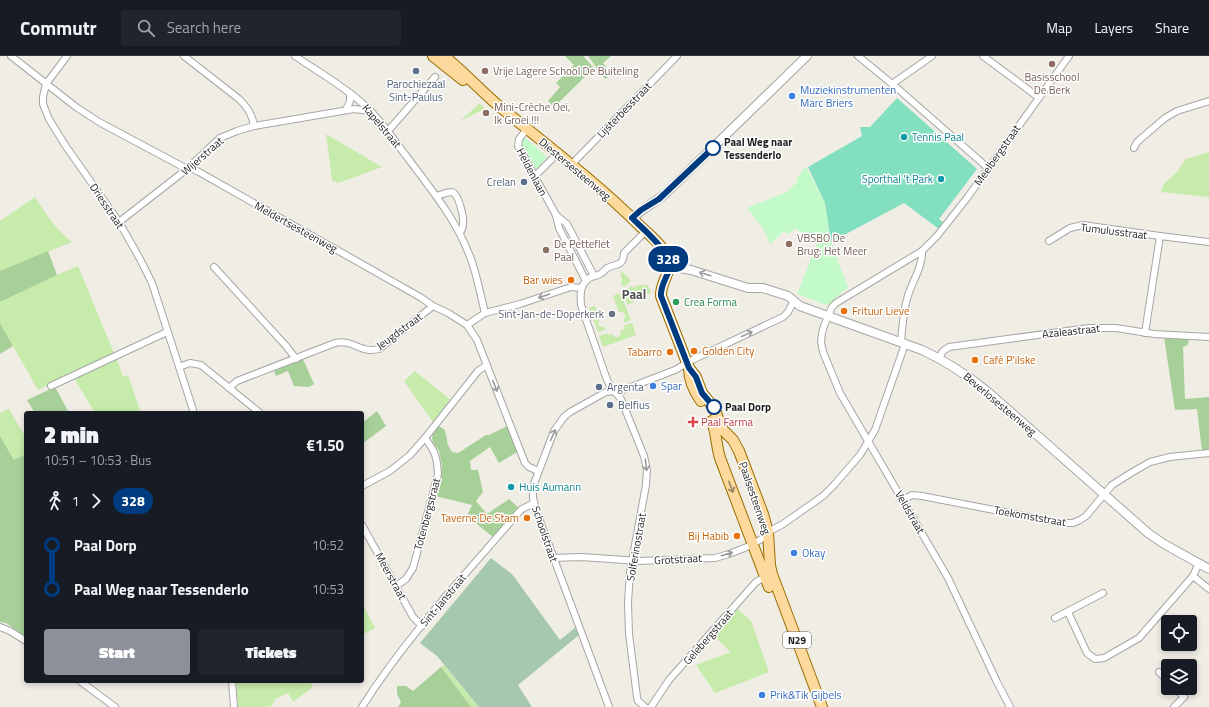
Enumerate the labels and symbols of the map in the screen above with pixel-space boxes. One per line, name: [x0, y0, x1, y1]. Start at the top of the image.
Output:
marker: Basisschool De Berk: [1047, 59, 1057, 69]
place label: Vrije Lagere School De Buiteling: [493, 63, 639, 79]
marker: Parochiezaal Sint-Paulus: [411, 66, 421, 76]
marker: Vrije Lagere School De Buiteling: [480, 66, 490, 76]
place label: Basisschool De Berk: [1025, 69, 1079, 98]
place label: Parochiezaal Sint-Paulus: [387, 76, 445, 105]
street label: Lijsterbesstraat: [593, 78, 655, 142]
place label: Muziekinstrumenten Marc Briers: [800, 82, 896, 111]
marker: Muziekinstrumenten Marc Briers: [787, 91, 797, 101]
place label: Mini-Crèche Oei, Ik Groei !!!: [494, 99, 570, 128]
street label: Kapelstraat: [359, 100, 405, 152]
marker: Mini-Crèche Oei, Ik Groei !!!: [481, 108, 491, 118]
street label: Meelbergstraat: [970, 121, 1024, 189]
place label: Tennis Paal: [912, 129, 964, 145]
marker: Tennis Paal: [899, 132, 909, 142]
street label: Wijerstraat: [177, 133, 227, 179]
street label: Diestersesteenweg: [536, 134, 615, 204]
place label: Paal Weg naar Tessenderlo: [724, 134, 792, 163]
marker: Paal Weg naar Tessenderlo: [705, 140, 721, 156]
street label: Heldenlaan: [513, 145, 551, 199]
place label: Sporthal ’t Park: [862, 171, 934, 187]
place label: Crelan: [487, 174, 516, 190]
marker: Sporthal ’t Park: [936, 174, 946, 184]
marker: Crelan: [519, 177, 529, 187]
street label: Driesstraat: [86, 180, 128, 232]
street label: Meldertsesteenweg: [252, 198, 341, 257]
street label: Tumulusstraat: [1080, 219, 1148, 243]
place label: VBSBO De Brug: Het Meer: [797, 230, 867, 259]
place label: De Petteflet Paal: [554, 236, 610, 265]
marker: VBSBO De Brug: Het Meer: [784, 239, 794, 249]
marker: De Petteflet Paal: [541, 245, 551, 255]
line badge: 328: [645, 246, 691, 272]
one-way arrow: [699, 270, 712, 277]
place label: Bar wies: [523, 272, 563, 288]
marker: Bar wies: [566, 275, 576, 285]
district label: Paal: [622, 284, 646, 304]
one-way arrow: [538, 293, 551, 300]
place label: Crea Forma: [684, 294, 738, 310]
marker: Crea Forma: [671, 297, 681, 307]
place label: Frituur Lieve: [852, 303, 910, 319]
place label: Sint-Jan-de-Doperkerk: [498, 306, 605, 322]
marker: Frituur Lieve: [839, 306, 849, 316]
street label: Jeugdstraat: [373, 309, 426, 353]
marker: Sint-Jan-de-Doperkerk: [607, 309, 617, 319]
street label: Azaleastraat: [1041, 320, 1101, 342]
one-way arrow: [741, 330, 753, 337]
place label: Golden City: [702, 343, 755, 359]
place label: Tabarro: [627, 344, 662, 360]
marker: Golden City: [689, 346, 699, 356]
marker: Tabarro: [665, 347, 675, 357]
place label: Café P'ilske: [983, 352, 1036, 368]
marker: Café P'ilske: [970, 355, 980, 365]
street label: Beverlosesteenweg: [960, 369, 1040, 440]
place label: Spar: [661, 378, 682, 394]
one-way arrow: [491, 379, 499, 391]
place label: Argenta: [607, 379, 644, 395]
marker: Spar: [648, 381, 658, 391]
marker: Argenta: [594, 382, 604, 392]
place label: Belfius: [618, 397, 650, 413]
marker: Paal Dorp: [706, 399, 722, 415]
place label: Paal Dorp: [725, 399, 771, 415]
marker: Belfius: [605, 400, 615, 410]
place label: Paal Farma: [701, 414, 753, 430]
marker: Paal Farma: [688, 417, 698, 427]
one-way arrow: [550, 429, 557, 441]
one-way arrow: [642, 459, 650, 472]
street label: Paalsesteenweg: [735, 459, 775, 537]
street label: Totenbergstraat: [410, 476, 444, 552]
place label: Huis Aumann: [519, 479, 581, 495]
one-way arrow: [728, 481, 736, 493]
marker: Huis Aumann: [506, 482, 516, 492]
street label: Veldstraat: [891, 487, 929, 537]
street label: Toekomststraat: [993, 502, 1067, 530]
street label: Schoolstraat: [528, 504, 562, 564]
place label: Taverne De Stam: [441, 510, 519, 526]
street label: Solferinostraat: [622, 512, 650, 582]
marker: Taverne De Stam: [522, 513, 532, 523]
place label: Bij Habib: [688, 528, 729, 544]
marker: Bij Habib: [732, 531, 742, 541]
place label: Okay: [802, 545, 826, 561]
marker: Okay: [789, 548, 799, 558]
street label: Meerstraat: [371, 549, 411, 603]
street label: Grotstraat: [654, 550, 702, 568]
one-way arrow: [720, 550, 733, 557]
street label: Sint-Janstraat: [416, 570, 470, 630]
street label: Gelebergstraat: [679, 606, 737, 668]
road number: N29: [783, 632, 811, 648]
place label: Prik&Tik Gijbels: [770, 687, 842, 703]
marker: Prik&Tik Gijbels: [757, 690, 767, 700]

